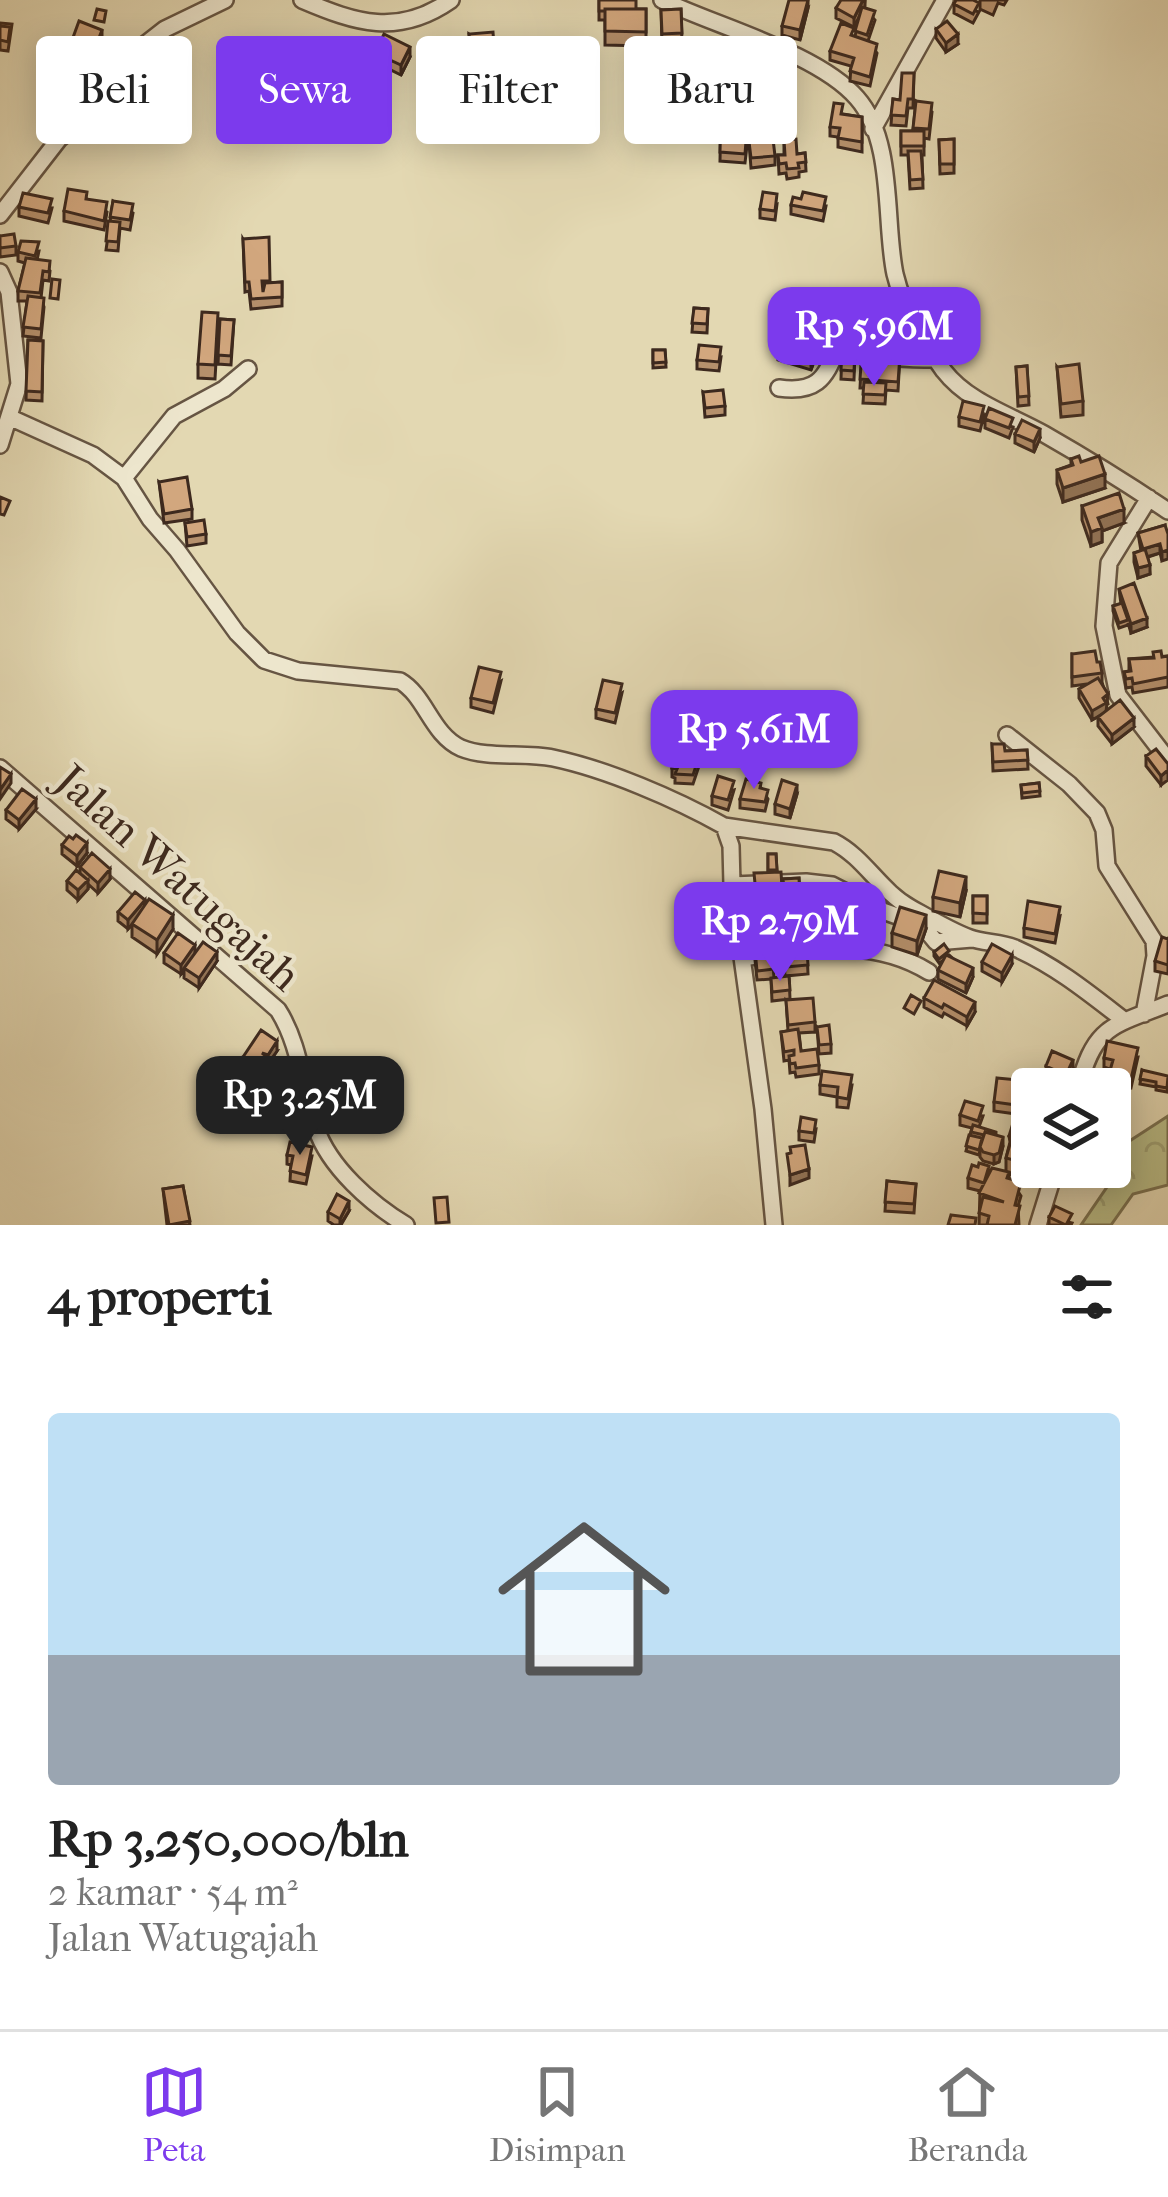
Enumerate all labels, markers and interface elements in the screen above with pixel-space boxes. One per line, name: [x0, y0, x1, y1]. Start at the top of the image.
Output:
chip: Beli: [36, 36, 192, 144]
chip: Sewa: [216, 36, 392, 144]
chip: Filter: [416, 36, 600, 144]
chip: Baru: [624, 36, 797, 144]
pin: Rp 5.96M: [750, 287, 998, 389]
text: Rp 5.96M: [795, 303, 953, 349]
pin: Rp 5.61M: [630, 690, 878, 792]
text: Rp 5.61M: [678, 706, 830, 752]
street label: Jalan Watugajah: [42, 752, 312, 1002]
pin: Rp 2.79M: [656, 882, 904, 984]
text: Rp 2.79M: [701, 898, 859, 944]
pin: Rp 3.25M: [176, 1056, 424, 1158]
map controls: [1011, 1068, 1131, 1188]
button: layers: [1011, 1068, 1131, 1188]
text: Rp 3.25M: [223, 1072, 377, 1118]
icon: filters: [1054, 1264, 1120, 1330]
text: 4 properti: [48, 1267, 272, 1327]
icon: home: [476, 1491, 692, 1707]
text: Rp 3,250,000/bln: [48, 1809, 409, 1869]
text: 2 kamar · 54 m²: [48, 1869, 298, 1915]
text: Jalan Watugajah: [48, 1915, 318, 1961]
tab: Peta: [141, 2059, 207, 2170]
tab: Disimpan: [489, 2059, 626, 2170]
tab: Beranda: [908, 2059, 1027, 2170]

